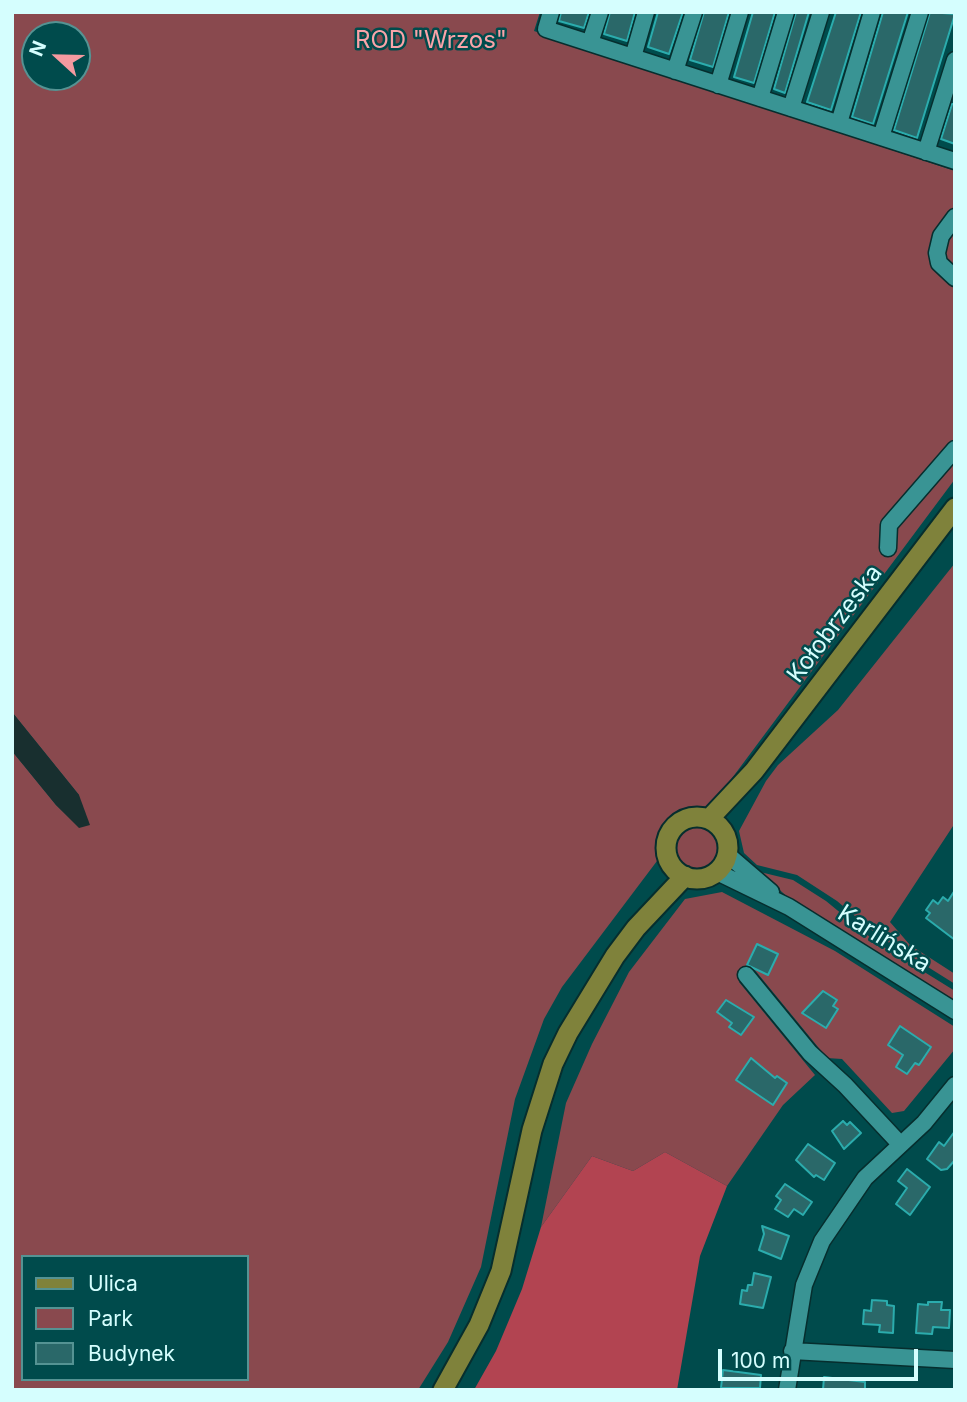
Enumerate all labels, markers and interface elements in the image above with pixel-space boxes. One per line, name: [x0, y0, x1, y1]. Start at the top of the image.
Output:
north arrow: [21, 21, 91, 91]
park label: ROD "Wrzos": [355, 27, 507, 55]
text: N: [25, 38, 51, 60]
street label: Kołobrzeska: [781, 560, 889, 688]
street label: Karlińska: [832, 899, 936, 979]
legend: [21, 1255, 248, 1381]
text: Ulica: [88, 1271, 138, 1296]
text: Park: [88, 1306, 133, 1331]
scale bar: [722, 1336, 922, 1380]
text: Budynek: [88, 1341, 175, 1366]
text: 100 m: [731, 1348, 790, 1373]

